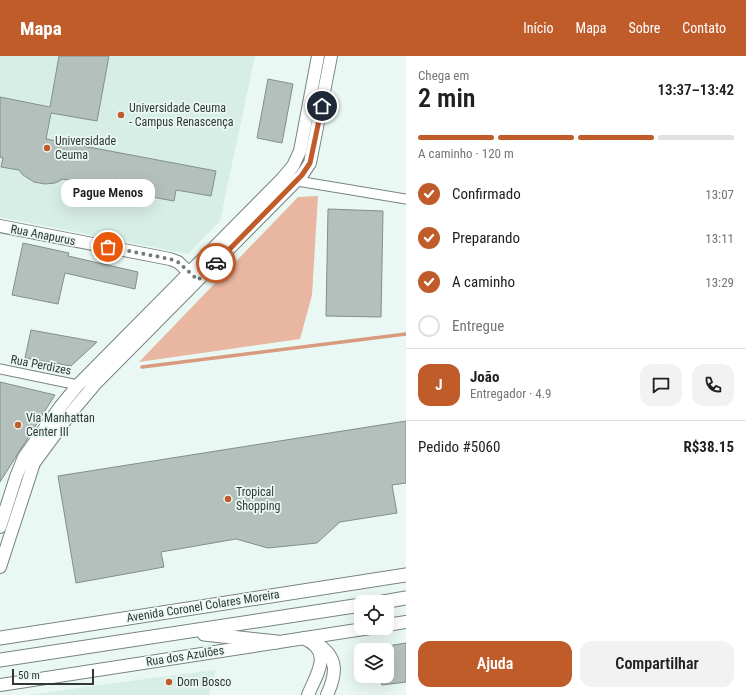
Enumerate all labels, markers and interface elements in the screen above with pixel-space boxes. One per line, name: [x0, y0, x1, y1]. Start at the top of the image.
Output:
text: Mapa: [20, 17, 62, 40]
text: Início: [523, 20, 554, 36]
text: Mapa: [576, 20, 606, 36]
text: Sobre: [628, 20, 660, 36]
text: Contato: [682, 20, 726, 36]
text: Chega em: [418, 68, 469, 83]
text: 13:37–13:42: [657, 81, 734, 99]
text: 2 min: [418, 83, 476, 113]
pin: [305, 89, 339, 123]
icon: home: [311, 95, 333, 117]
place label: Universidade Ceuma - Campus Renascença: [129, 101, 234, 129]
marker: Universidade Ceuma - Campus Renascença: [116, 110, 126, 120]
place label: Universidade Ceuma: [55, 134, 117, 162]
marker: Universidade Ceuma: [42, 143, 52, 153]
text: A caminho · 120 m: [418, 146, 514, 161]
callout: Pague Menos: [61, 179, 155, 207]
icon: check: [418, 183, 440, 205]
text: Pague Menos: [73, 185, 143, 200]
text: Confirmado: [452, 185, 521, 203]
text: 13:07: [705, 187, 734, 202]
street label: Rua Anapurus: [9, 222, 77, 248]
icon: check: [418, 227, 440, 249]
text: Preparando: [452, 229, 520, 247]
pin: [91, 230, 125, 264]
text: 13:11: [705, 231, 734, 246]
icon: bag: [97, 236, 119, 258]
courier: [196, 243, 236, 283]
icon: car: [205, 252, 227, 274]
icon: check: [418, 271, 440, 293]
text: A caminho: [452, 273, 515, 291]
text: 13:29: [705, 275, 734, 290]
text: Entregue: [452, 317, 504, 335]
street label: Rua Perdizes: [10, 352, 72, 378]
button: chat: [640, 364, 682, 406]
button: phone: [692, 364, 734, 406]
text: João: [470, 368, 499, 386]
text: J: [435, 376, 443, 394]
text: Entregador · 4.9: [470, 386, 552, 401]
place label: Via Manhattan Center III: [26, 411, 95, 439]
marker: Via Manhattan Center III: [13, 420, 23, 430]
text: Pedido #5060: [418, 438, 500, 456]
text: R$38.15: [683, 438, 734, 456]
place label: Tropical Shopping: [236, 485, 280, 513]
marker: Tropical Shopping: [223, 494, 233, 504]
street label: Avenida Coronel Colares Moreira: [126, 587, 281, 625]
map controls: [354, 595, 394, 683]
button: locate: [354, 595, 394, 635]
button: Ajuda: [418, 641, 572, 687]
button: Compartilhar: [580, 641, 734, 687]
street label: Rua dos Azulões: [145, 643, 225, 669]
button: layers: [354, 643, 394, 683]
scale bar: [12, 667, 94, 686]
text: 50 m: [18, 669, 40, 682]
place label: Dom Bosco: [177, 675, 231, 689]
marker: Dom Bosco: [164, 677, 174, 687]

